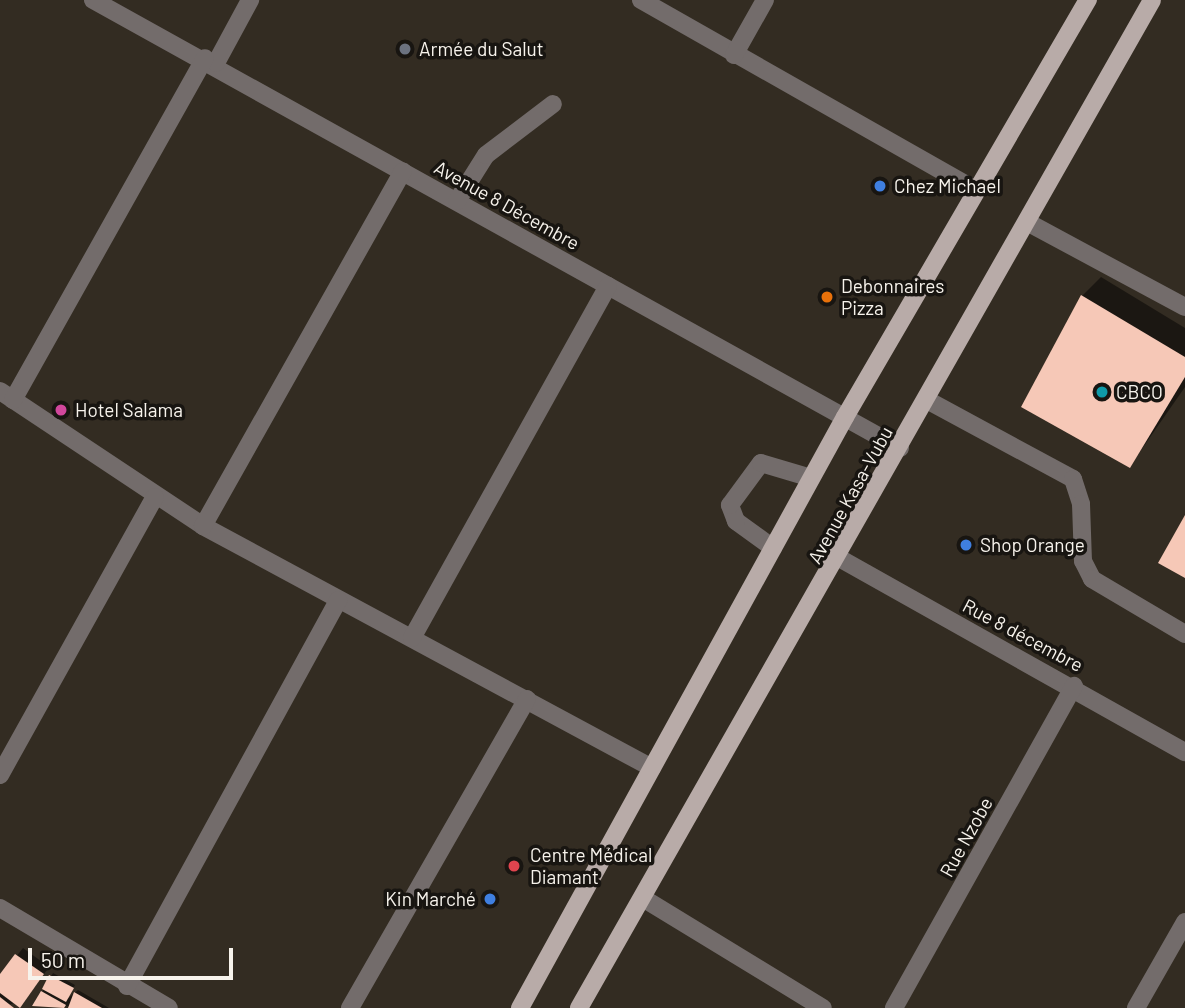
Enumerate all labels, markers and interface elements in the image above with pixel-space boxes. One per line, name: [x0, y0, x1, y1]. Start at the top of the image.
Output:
place label: Armée du Salut: [419, 38, 544, 60]
marker: Armée du Salut: [397, 41, 413, 57]
street label: Avenue 8 Décembre: [430, 156, 584, 254]
place label: Chez Michael: [894, 175, 1001, 197]
marker: Chez Michael: [872, 178, 888, 194]
place label: Debonnaires Pizza: [841, 275, 944, 319]
marker: Debonnaires Pizza: [819, 289, 835, 305]
place label: CBCO: [1116, 381, 1163, 403]
marker: CBCO: [1094, 384, 1110, 400]
place label: Hotel Salama: [75, 399, 183, 421]
marker: Hotel Salama: [53, 402, 69, 418]
street label: Avenue Kasa-Vubu: [803, 422, 897, 568]
place label: Shop Orange: [980, 534, 1085, 556]
marker: Shop Orange: [958, 537, 974, 553]
street label: Rue 8 décembre: [959, 594, 1087, 676]
street label: Rue Nzobe: [935, 793, 997, 881]
place label: Centre Médical Diamant: [530, 844, 652, 888]
marker: Centre Médical Diamant: [504, 856, 524, 876]
place label: Kin Marché: [385, 888, 476, 910]
marker: Kin Marché: [482, 891, 498, 907]
scale bar: [32, 934, 236, 978]
text: 50 m: [41, 947, 85, 972]

